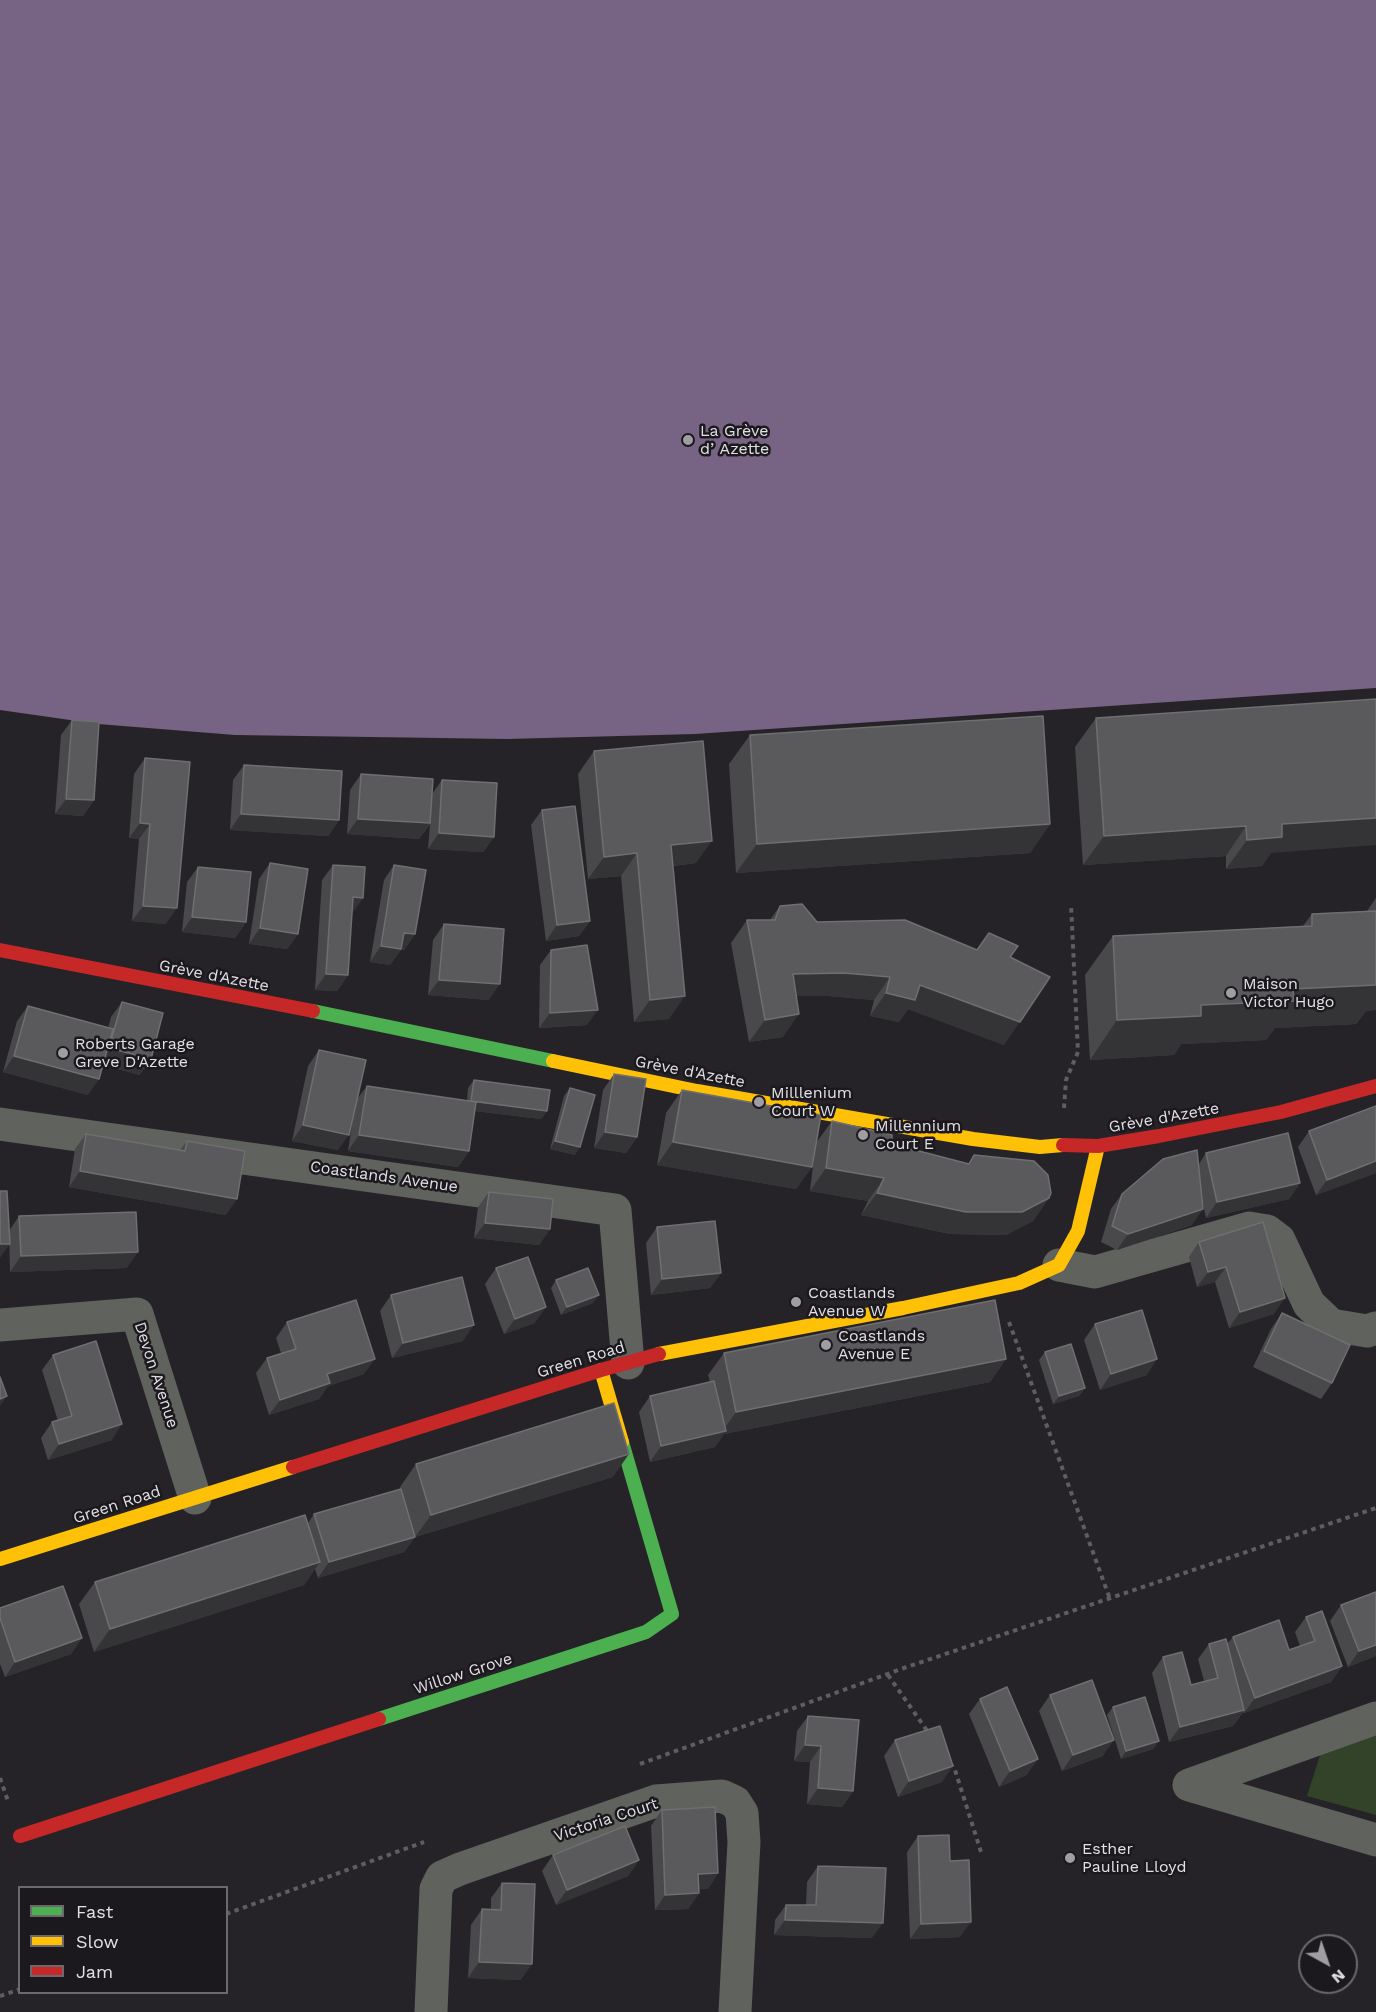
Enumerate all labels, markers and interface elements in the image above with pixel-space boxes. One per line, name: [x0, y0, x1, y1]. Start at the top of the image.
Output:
place label: La Grève d’ Azette: [700, 421, 769, 459]
marker: La Grève d’ Azette: [681, 433, 695, 447]
street label: Grève d'Azette: [157, 956, 271, 996]
place label: Maison Victor Hugo: [1243, 974, 1334, 1012]
marker: Maison Victor Hugo: [1224, 986, 1238, 1000]
place label: Roberts Garage Greve D'Azette: [75, 1034, 195, 1072]
marker: Roberts Garage Greve D'Azette: [56, 1046, 70, 1060]
street label: Grève d'Azette: [633, 1052, 747, 1092]
place label: Milllenium Court W: [771, 1083, 852, 1121]
marker: Milllenium Court W: [752, 1095, 766, 1109]
street label: Grève d'Azette: [1107, 1099, 1221, 1137]
place label: Millennium Court E: [875, 1116, 961, 1154]
marker: Millennium Court E: [856, 1128, 870, 1142]
street label: Coastlands Avenue: [309, 1157, 459, 1197]
place label: Coastlands Avenue W: [808, 1283, 895, 1321]
marker: Coastlands Avenue W: [789, 1295, 803, 1309]
street label: Devon Avenue: [130, 1320, 182, 1430]
place label: Coastlands Avenue E: [838, 1326, 925, 1364]
street label: Green Road: [535, 1338, 627, 1382]
marker: Coastlands Avenue E: [819, 1338, 833, 1352]
street label: Green Road: [71, 1482, 163, 1528]
street label: Willow Grove: [411, 1649, 515, 1699]
street label: Victoria Court: [551, 1794, 661, 1846]
place label: Esther Pauline Lloyd: [1082, 1839, 1187, 1877]
marker: Esther Pauline Lloyd: [1063, 1851, 1077, 1865]
legend: [18, 1886, 228, 1994]
text: Fast: [76, 1901, 113, 1922]
text: Slow: [76, 1931, 119, 1952]
north arrow: [1298, 1934, 1358, 1994]
text: Jam: [76, 1961, 113, 1982]
text: N: [1328, 1966, 1349, 1988]

